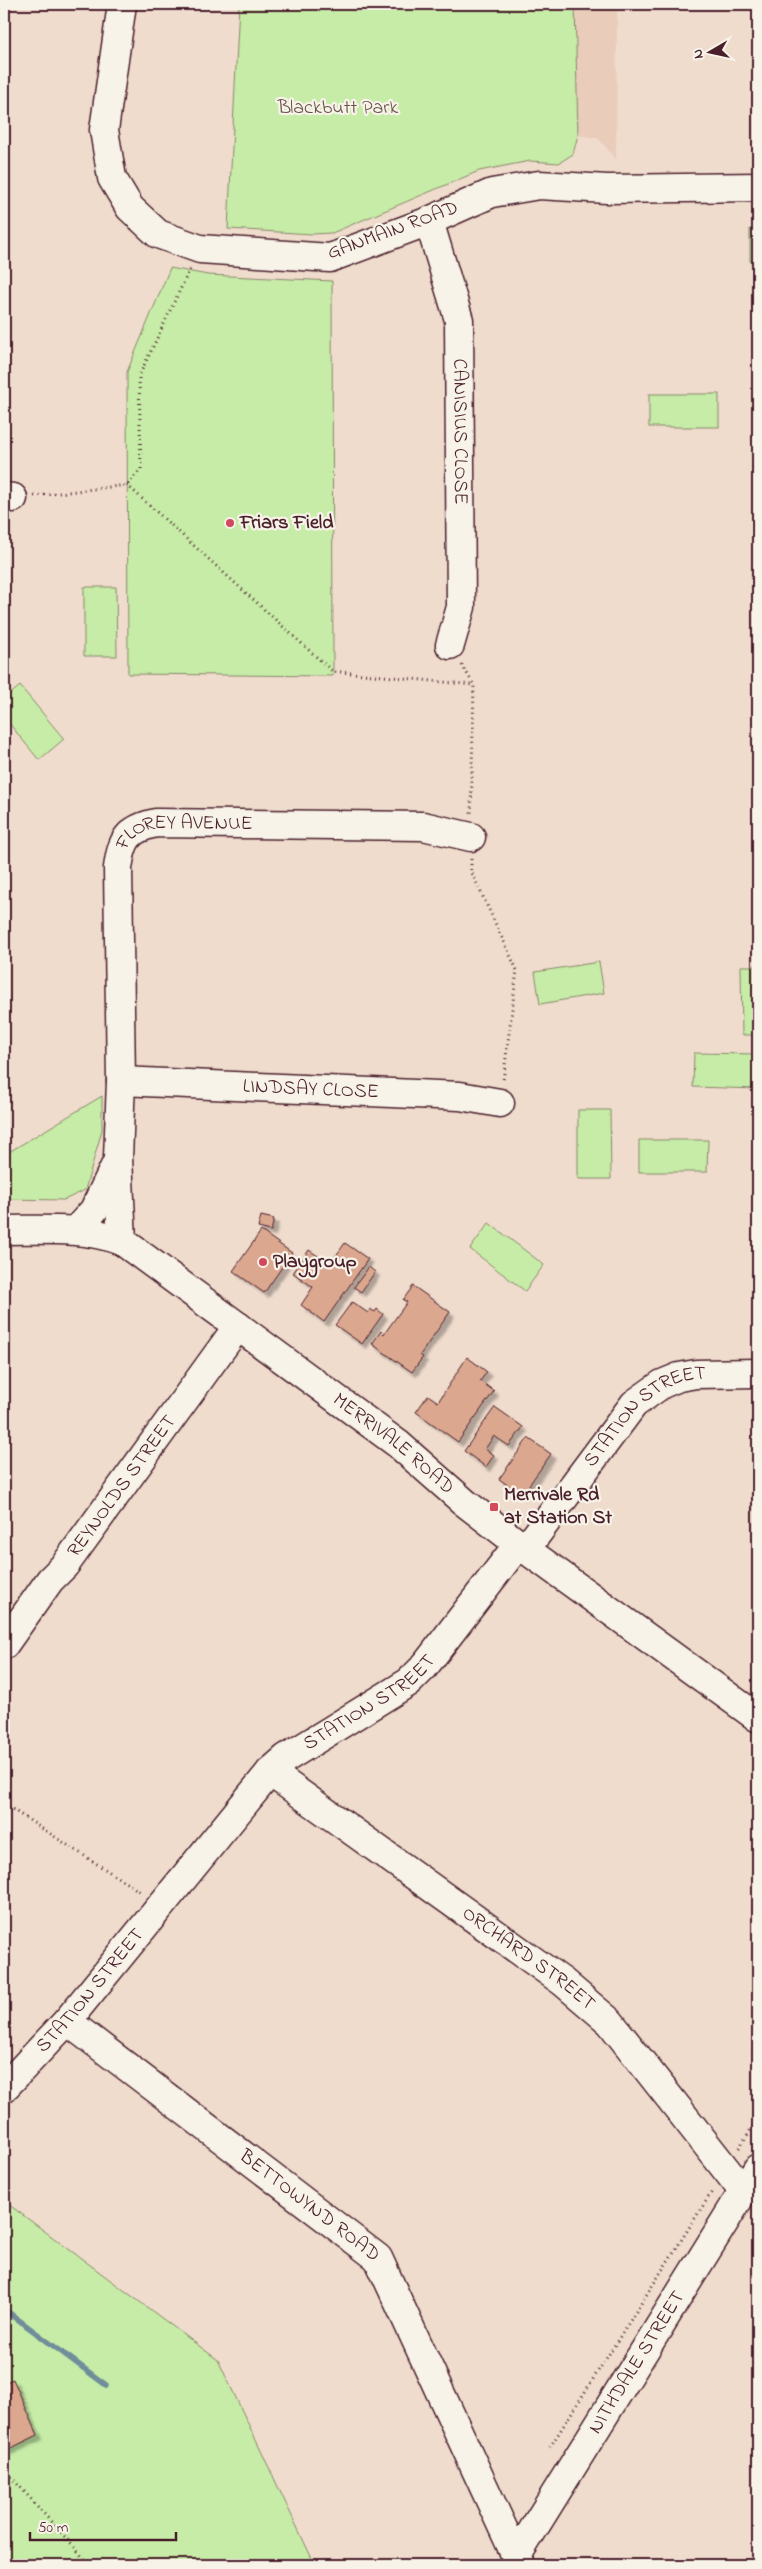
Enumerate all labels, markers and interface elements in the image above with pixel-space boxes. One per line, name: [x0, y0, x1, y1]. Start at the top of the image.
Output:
north arrow: [684, 28, 734, 78]
text: N: [688, 47, 710, 60]
park label: Blackbutt Park: [277, 94, 399, 123]
street label: GANMAIN ROAD: [323, 194, 463, 268]
street label: CANISIUS CLOSE: [445, 358, 475, 505]
place label: Friars Field: [239, 509, 334, 538]
marker: Friars Field: [224, 517, 236, 529]
street label: FLOREY AVENUE: [108, 808, 253, 856]
street label: LINDSAY CLOSE: [242, 1072, 379, 1107]
place label: Playgroup: [273, 1248, 357, 1278]
marker: Playgroup: [257, 1256, 269, 1268]
street label: STATION STREET: [577, 1359, 706, 1473]
street label: MERRIVALE ROAD: [326, 1386, 461, 1501]
street label: REYNOLDS STREET: [60, 1409, 184, 1564]
place label: Merrivale Rd at Station St: [504, 1481, 612, 1533]
marker: Merrivale Rd at Station St: [488, 1501, 500, 1513]
street label: STATION STREET: [298, 1648, 443, 1758]
street label: ORCHARD STREET: [456, 1899, 602, 2018]
street label: STATION STREET: [29, 1922, 151, 2060]
street label: BETTOWYND ROAD: [232, 2142, 386, 2269]
street label: NITHDALE STREET: [581, 2285, 693, 2440]
scale bar: [30, 2509, 176, 2541]
text: 50 m: [38, 2517, 69, 2539]

